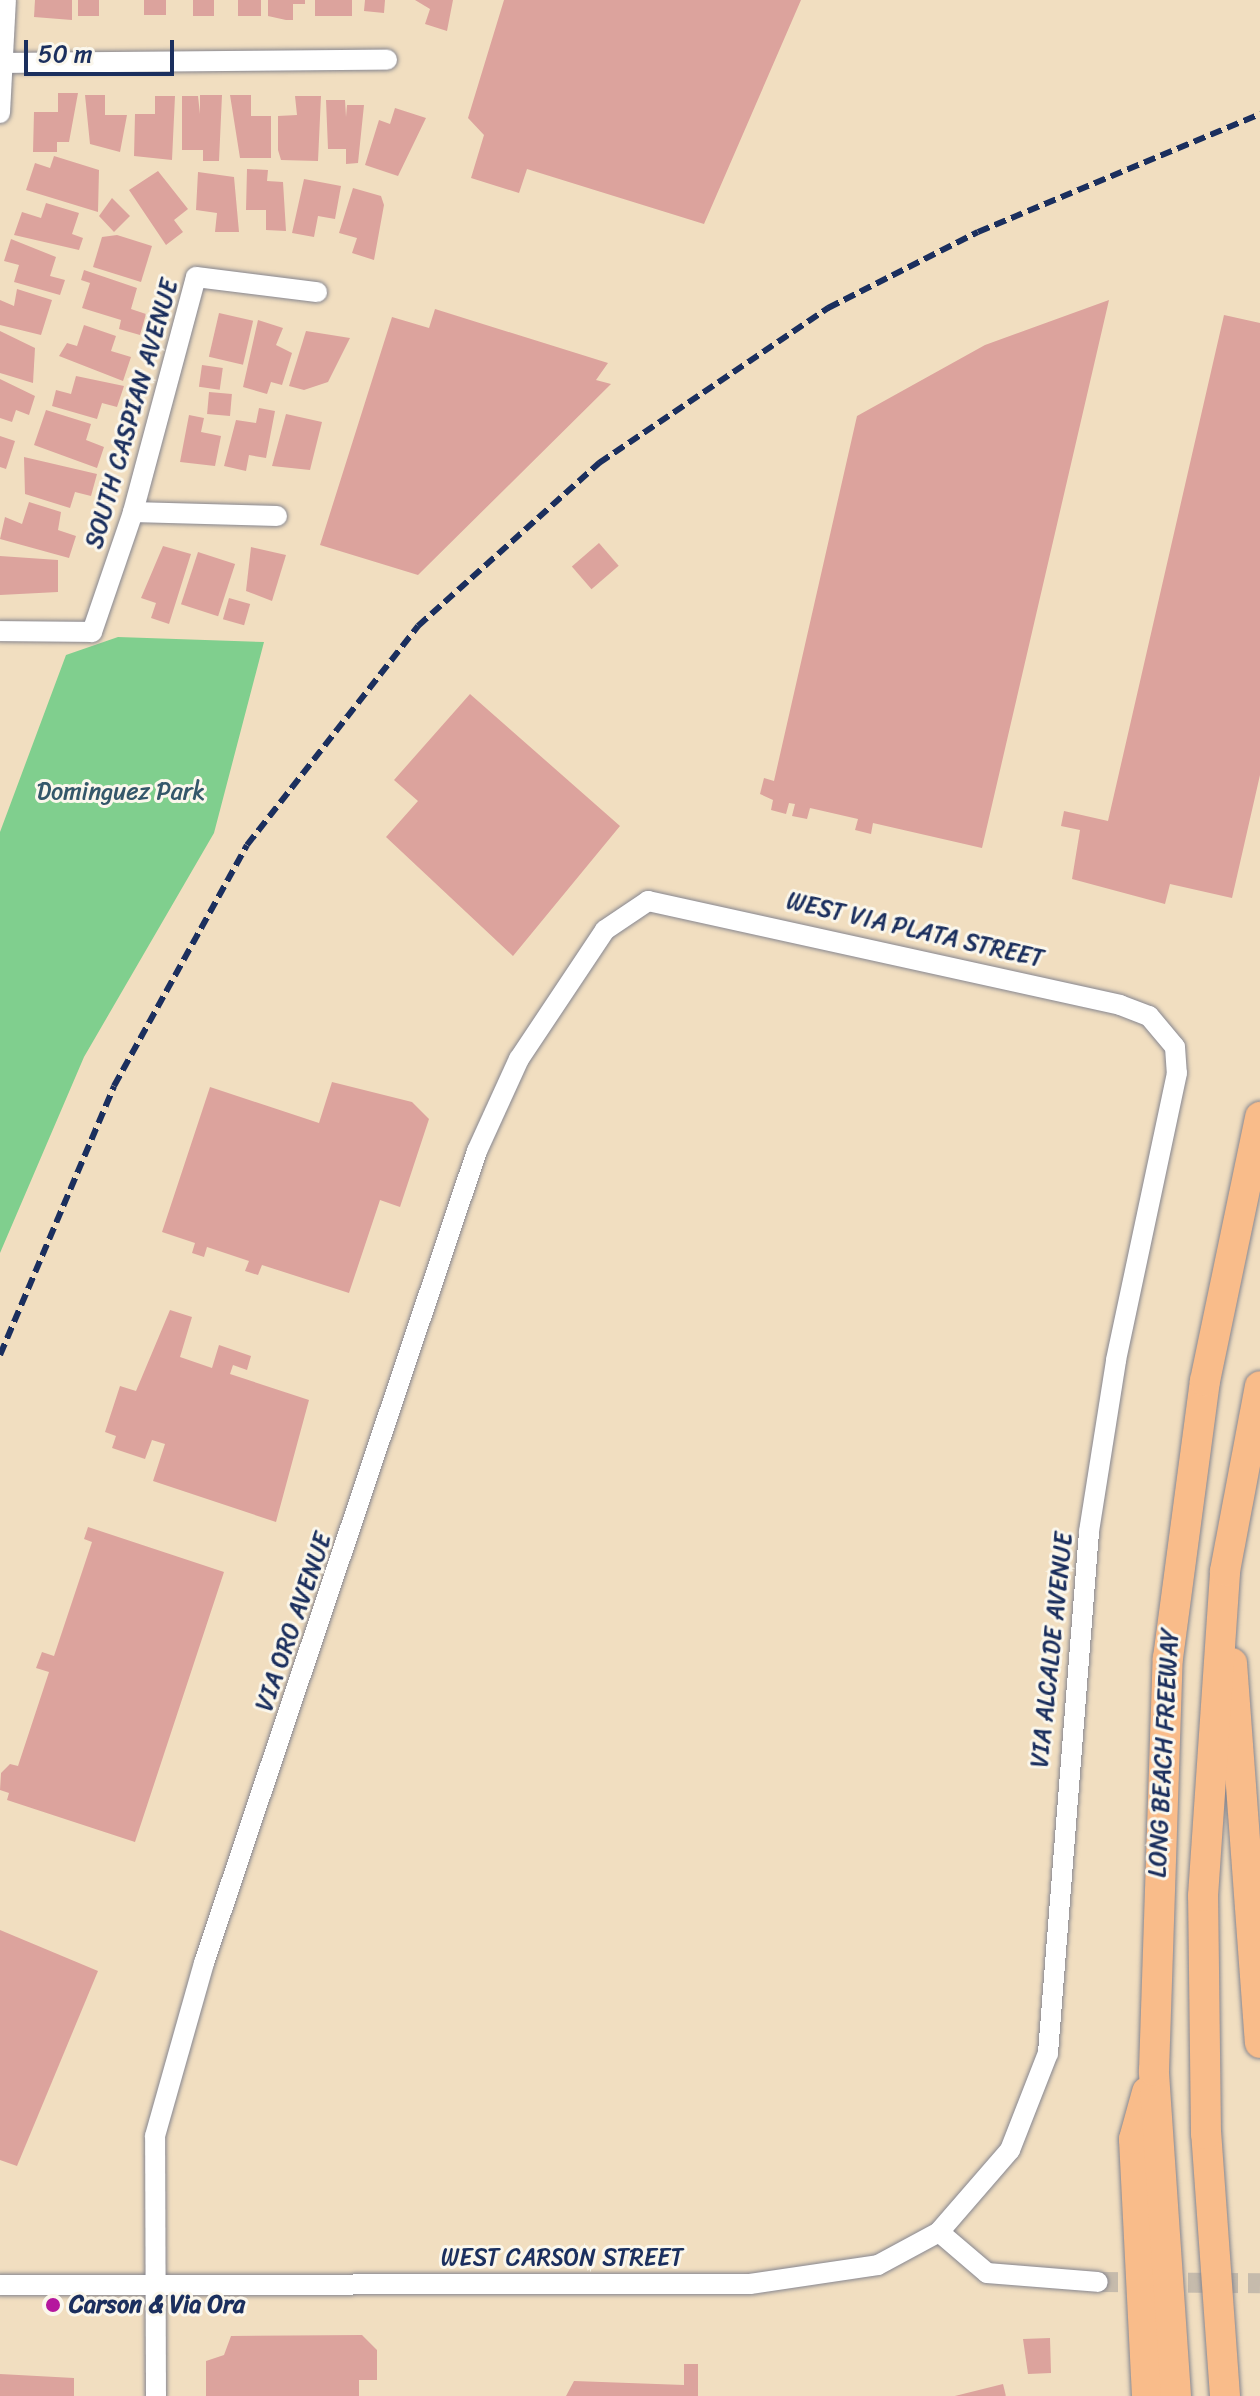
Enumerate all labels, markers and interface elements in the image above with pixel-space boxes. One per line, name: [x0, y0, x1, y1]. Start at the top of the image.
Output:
scale bar: [28, 24, 178, 74]
text: 50 m: [38, 33, 93, 75]
street label: SOUTH CASPIAN AVENUE: [80, 277, 184, 551]
park label: Dominguez Park: [37, 778, 205, 806]
street label: WEST VIA PLATA STREET: [783, 886, 1047, 974]
street label: VIA ORO AVENUE: [250, 1529, 338, 1715]
street label: VIA ALCALDE AVENUE: [1025, 1531, 1079, 1769]
street label: LONG BEACH FREEWAY: [1143, 1628, 1185, 1878]
street label: WEST CARSON STREET: [440, 2244, 684, 2272]
place label: Carson & Via Ora: [69, 2291, 246, 2319]
marker: Carson & Via Ora: [44, 2296, 62, 2314]

